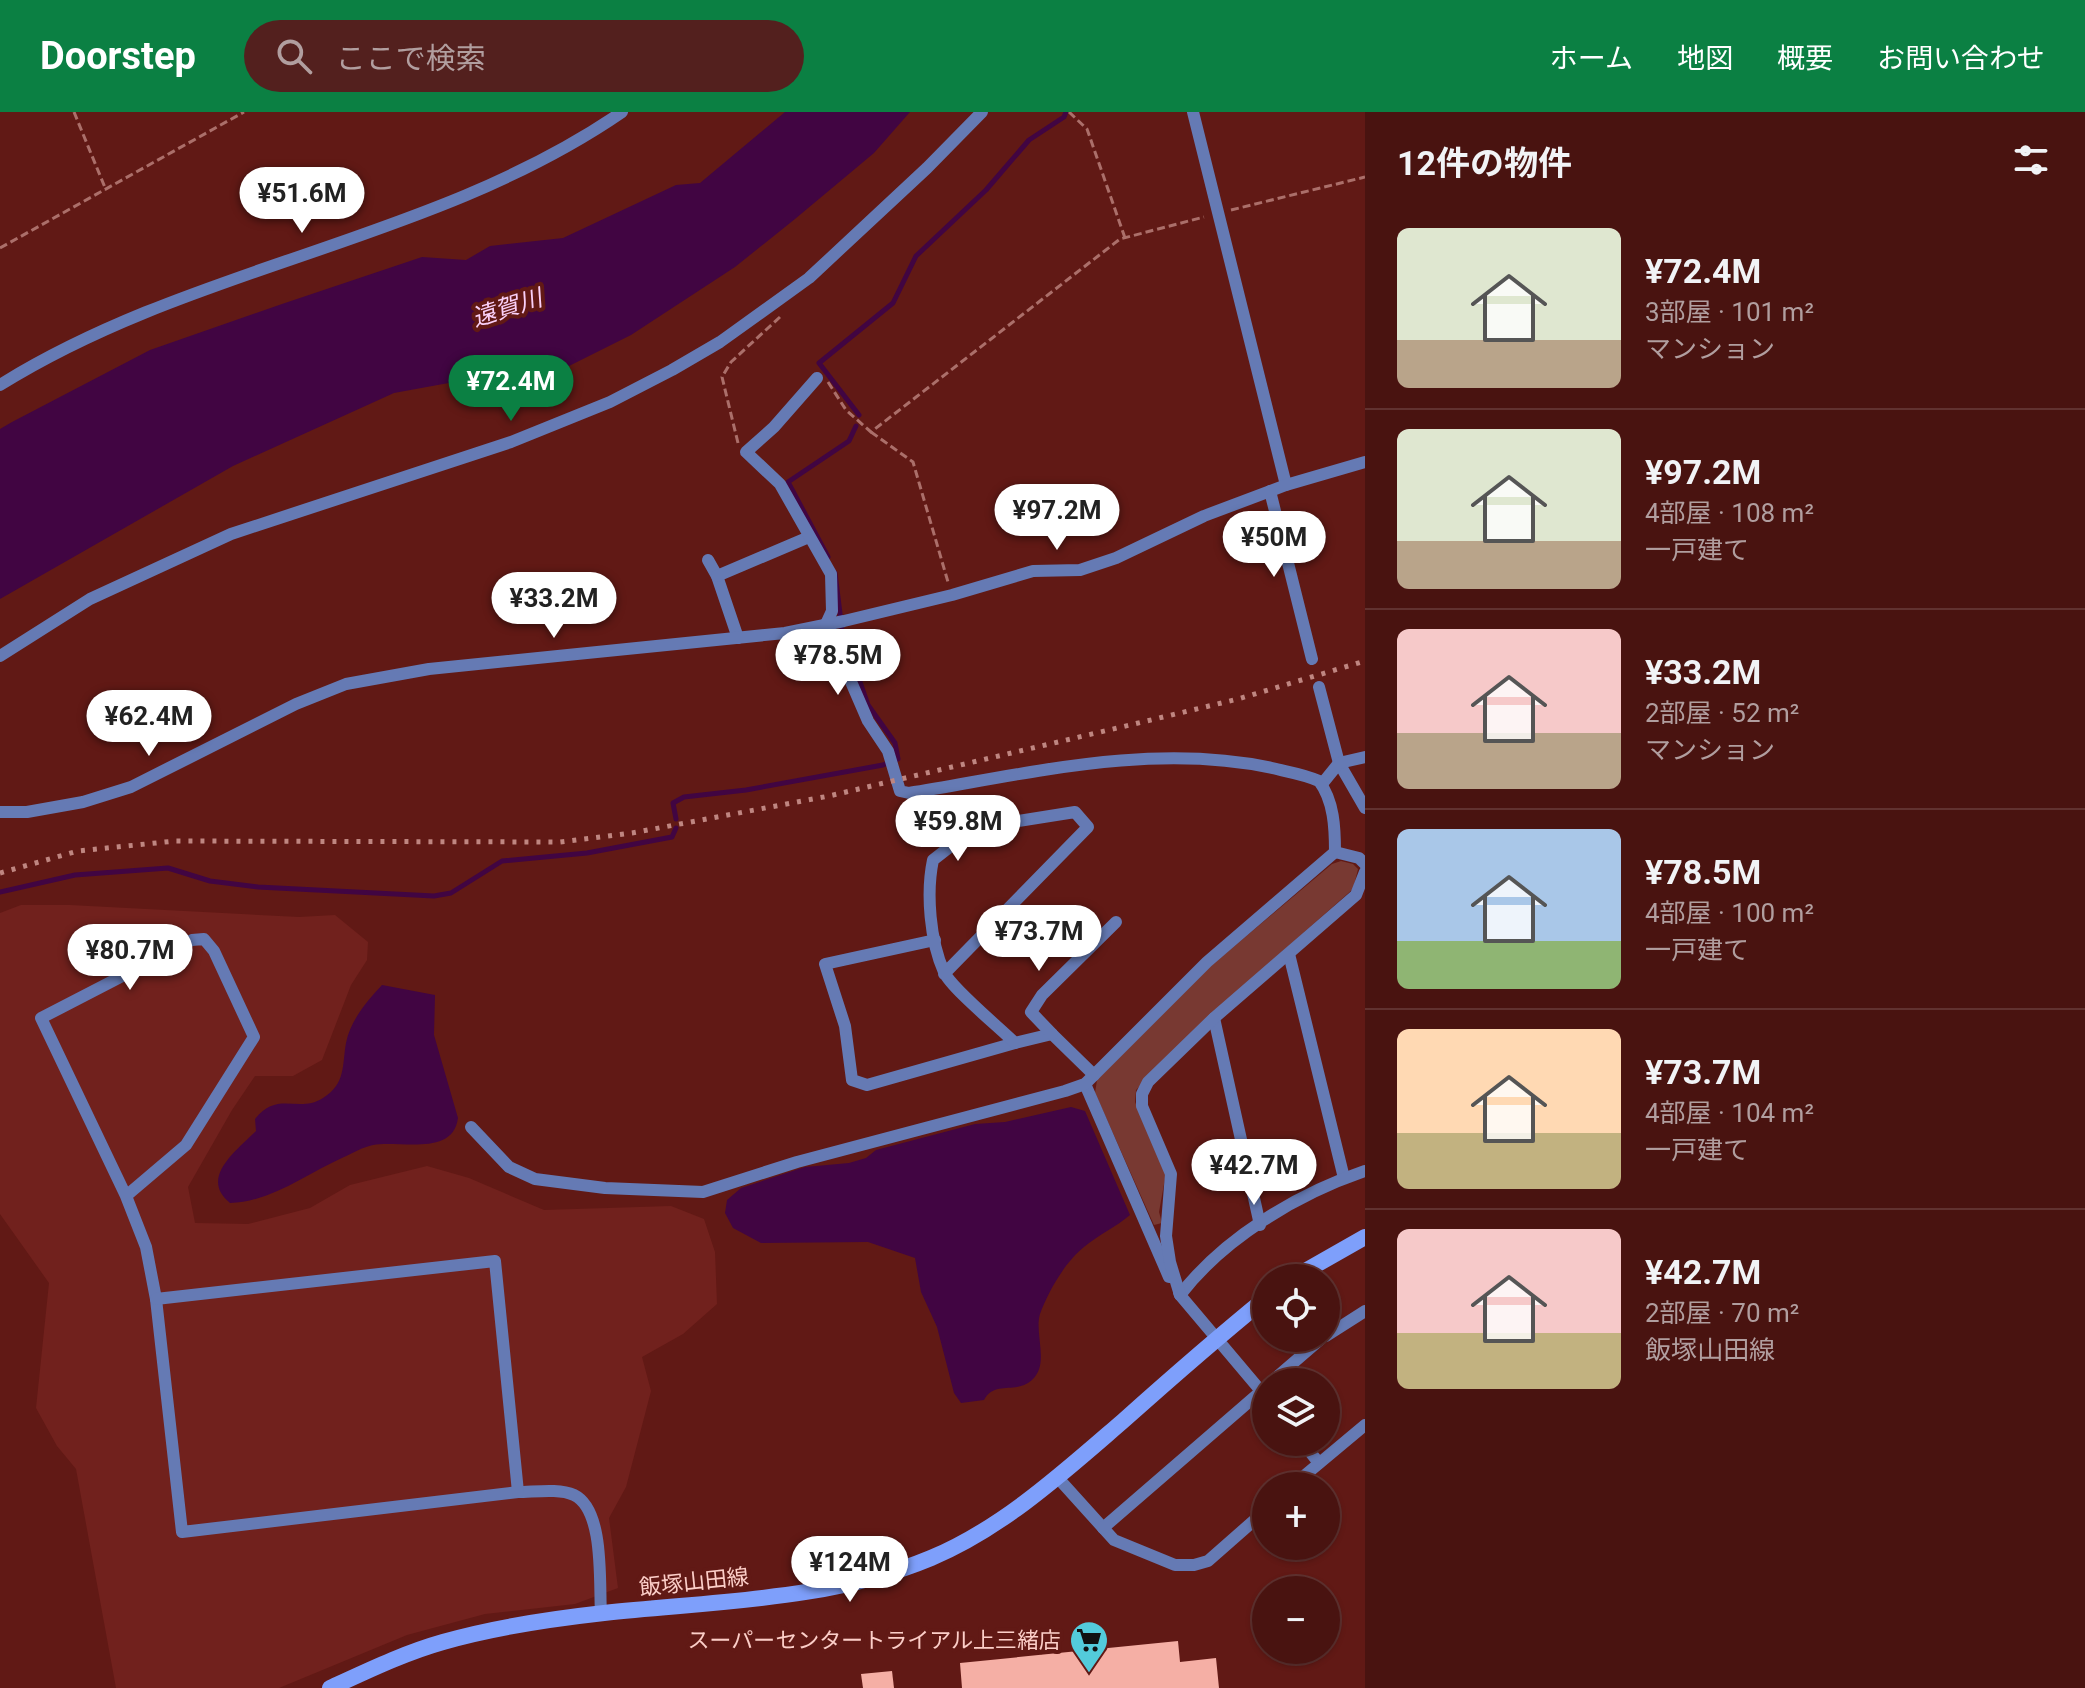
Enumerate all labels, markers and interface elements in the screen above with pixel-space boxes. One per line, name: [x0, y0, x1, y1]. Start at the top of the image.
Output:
search box: [244, 20, 804, 92]
text: Doorstep: [40, 34, 196, 78]
icon: search: [272, 34, 316, 78]
text: ここで検索: [336, 41, 486, 76]
text: ホーム: [1550, 42, 1633, 75]
text: 地図: [1677, 42, 1733, 75]
text: 概要: [1777, 42, 1833, 75]
text: お問い合わせ: [1877, 42, 2045, 75]
icon: filters: [2009, 138, 2053, 182]
text: 12件の物件: [1397, 143, 1572, 183]
pin: ¥51.6M: [237, 167, 367, 235]
text: ¥51.6M: [258, 178, 347, 208]
text: ¥72.4M: [1645, 251, 1761, 291]
icon: home: [1461, 260, 1557, 356]
water label: 遠賀川: [468, 283, 548, 332]
text: 3部屋 · 101 m²: [1645, 297, 1814, 327]
text: マンション: [1645, 334, 1775, 364]
pin: ¥72.4M: [446, 355, 576, 423]
text: ¥72.4M: [467, 366, 556, 396]
text: ¥97.2M: [1645, 452, 1761, 492]
icon: home: [1461, 461, 1557, 557]
pin: ¥97.2M: [992, 484, 1122, 552]
text: ¥97.2M: [1013, 495, 1102, 525]
text: 4部屋 · 108 m²: [1645, 498, 1814, 528]
pin: ¥50M: [1227, 511, 1321, 579]
text: ¥50M: [1241, 522, 1307, 552]
text: 一戸建て: [1645, 535, 1749, 565]
pin: ¥33.2M: [489, 572, 619, 640]
text: ¥33.2M: [510, 583, 599, 613]
pin: ¥78.5M: [773, 629, 903, 697]
text: ¥78.5M: [794, 640, 883, 670]
text: ¥33.2M: [1645, 652, 1761, 692]
icon: home: [1461, 661, 1557, 757]
pin: ¥62.4M: [84, 690, 214, 758]
text: 2部屋 · 52 m²: [1645, 698, 1799, 728]
text: ¥62.4M: [105, 701, 194, 731]
text: マンション: [1645, 735, 1775, 765]
pin: ¥59.8M: [893, 795, 1023, 863]
text: ¥59.8M: [914, 806, 1003, 836]
text: ¥78.5M: [1645, 852, 1761, 892]
icon: home: [1461, 861, 1557, 957]
text: 4部屋 · 100 m²: [1645, 898, 1814, 928]
pin: ¥73.7M: [974, 905, 1104, 973]
text: ¥73.7M: [995, 916, 1084, 946]
pin: ¥80.7M: [65, 924, 195, 992]
text: ¥80.7M: [86, 935, 175, 965]
text: 一戸建て: [1645, 935, 1749, 965]
text: ¥73.7M: [1645, 1052, 1761, 1092]
icon: home: [1461, 1061, 1557, 1157]
text: 4部屋 · 104 m²: [1645, 1098, 1814, 1128]
text: 一戸建て: [1645, 1135, 1749, 1165]
pin: ¥42.7M: [1189, 1139, 1319, 1207]
text: ¥42.7M: [1210, 1150, 1299, 1180]
text: ¥42.7M: [1645, 1252, 1761, 1292]
icon: home: [1461, 1261, 1557, 1357]
map controls: [1252, 1264, 1340, 1664]
button: locate: [1252, 1264, 1340, 1352]
text: 2部屋 · 70 m²: [1645, 1298, 1799, 1328]
text: 飯塚山田線: [1645, 1335, 1775, 1365]
button: layers: [1252, 1368, 1340, 1456]
button: +: [1252, 1472, 1340, 1560]
pin: ¥124M: [794, 1536, 906, 1604]
text: ¥124M: [809, 1547, 891, 1577]
street label: 飯塚山田線: [638, 1564, 750, 1600]
button: −: [1252, 1576, 1340, 1664]
supermarket icon: スーパーセンタートライアル上三緒店: [1068, 1619, 1110, 1674]
place label: スーパーセンタートライアル上三緒店: [687, 1628, 1061, 1653]

